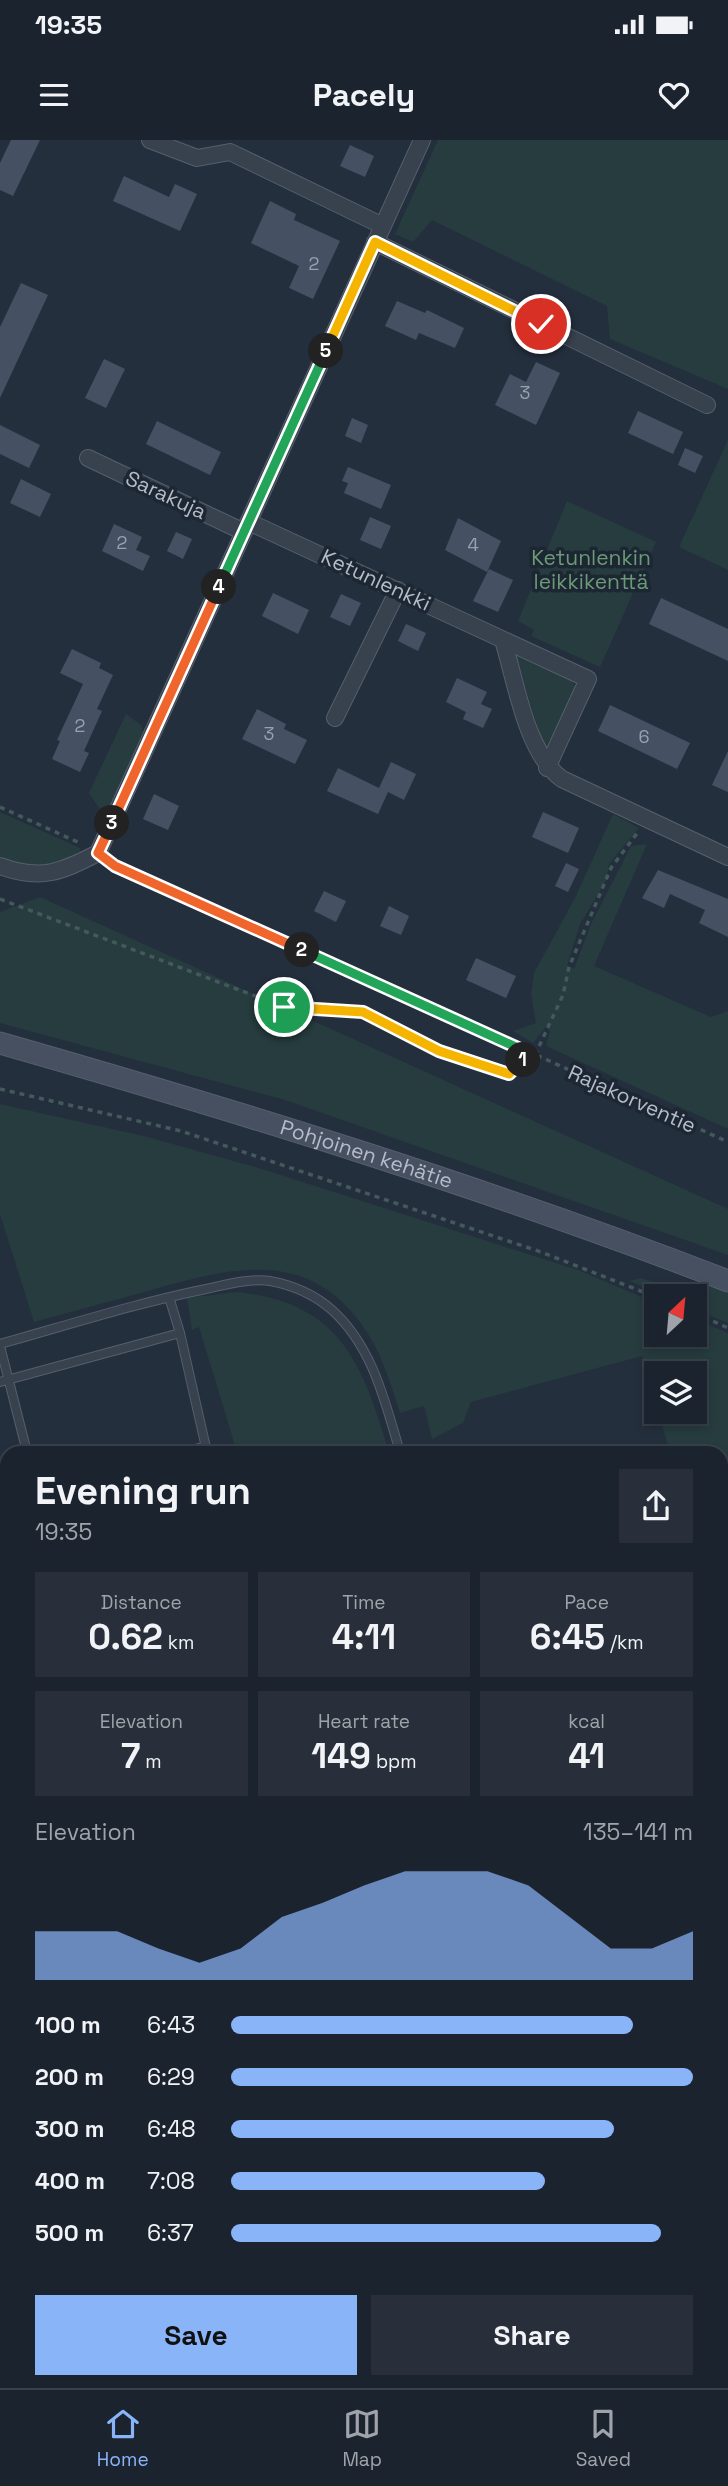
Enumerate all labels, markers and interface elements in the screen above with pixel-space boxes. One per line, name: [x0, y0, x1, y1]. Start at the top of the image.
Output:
text: 19:35: [35, 8, 102, 42]
text: Pacely: [313, 75, 415, 115]
icon: menu: [35, 76, 73, 114]
icon: heart: [655, 76, 693, 114]
house number: 2: [309, 252, 319, 275]
pin: [511, 294, 571, 354]
icon: check: [522, 305, 560, 343]
pin: 5: [308, 334, 344, 368]
text: 5: [320, 338, 331, 363]
house number: 3: [520, 381, 530, 404]
street label: Sarakuja: [122, 464, 211, 525]
house number: 2: [117, 531, 127, 554]
house number: 4: [467, 533, 479, 556]
street label: Ketunlenkki: [317, 542, 435, 617]
park label: Ketunlenkin leikkikenttä: [531, 544, 651, 595]
pin: 4: [202, 570, 236, 604]
text: 4: [212, 574, 225, 599]
house number: 2: [75, 714, 85, 737]
house number: 3: [264, 722, 274, 745]
house number: 6: [638, 725, 650, 748]
pin: 3: [94, 806, 130, 840]
text: 3: [106, 810, 117, 835]
pin: 2: [284, 932, 320, 968]
text: 2: [296, 937, 307, 962]
pin: [254, 977, 314, 1037]
icon: arrive: [265, 988, 303, 1026]
pin: 1: [505, 1042, 540, 1077]
text: 1: [518, 1047, 527, 1072]
street label: Rajakorventie: [564, 1058, 700, 1139]
street label: Pohjoinen kehätie: [277, 1113, 456, 1194]
north arrow: [644, 1284, 707, 1348]
map controls: [644, 1284, 707, 1424]
button: layers: [644, 1361, 707, 1424]
text: Evening run: [35, 1467, 251, 1515]
button: share: [619, 1469, 693, 1543]
text: 19:35: [35, 1517, 92, 1547]
text: Distance: [101, 1590, 182, 1615]
text: Time: [342, 1590, 386, 1615]
text: Pace: [564, 1590, 609, 1615]
text: 0.62: [88, 1615, 163, 1659]
text: 4:11: [332, 1615, 396, 1659]
text: 6:45: [530, 1615, 605, 1659]
text: km: [163, 1630, 194, 1655]
text: /km: [605, 1630, 644, 1655]
text: Elevation: [100, 1709, 183, 1734]
text: Heart rate: [318, 1709, 410, 1734]
text: kcal: [568, 1709, 605, 1734]
text: 7: [121, 1734, 140, 1778]
text: 149: [311, 1734, 371, 1778]
text: 41: [568, 1734, 605, 1778]
text: m: [140, 1749, 162, 1774]
text: bpm: [371, 1749, 417, 1774]
text: Elevation: [35, 1817, 136, 1847]
text: 135–141 m: [583, 1817, 693, 1847]
text: 100 m: [35, 2010, 101, 2040]
text: 6:43: [147, 2010, 195, 2040]
text: 200 m: [35, 2062, 104, 2092]
text: 6:29: [147, 2062, 195, 2092]
text: 300 m: [35, 2114, 104, 2144]
text: 6:48: [147, 2114, 196, 2144]
text: 400 m: [35, 2166, 105, 2196]
text: 7:08: [147, 2166, 195, 2196]
text: 500 m: [35, 2218, 104, 2248]
text: 6:37: [147, 2218, 194, 2248]
button: Save: [35, 2295, 357, 2375]
button: Share: [371, 2295, 693, 2375]
tab: Home: [97, 2405, 149, 2472]
tab: Map: [342, 2405, 382, 2472]
tab: Saved: [576, 2405, 631, 2472]

